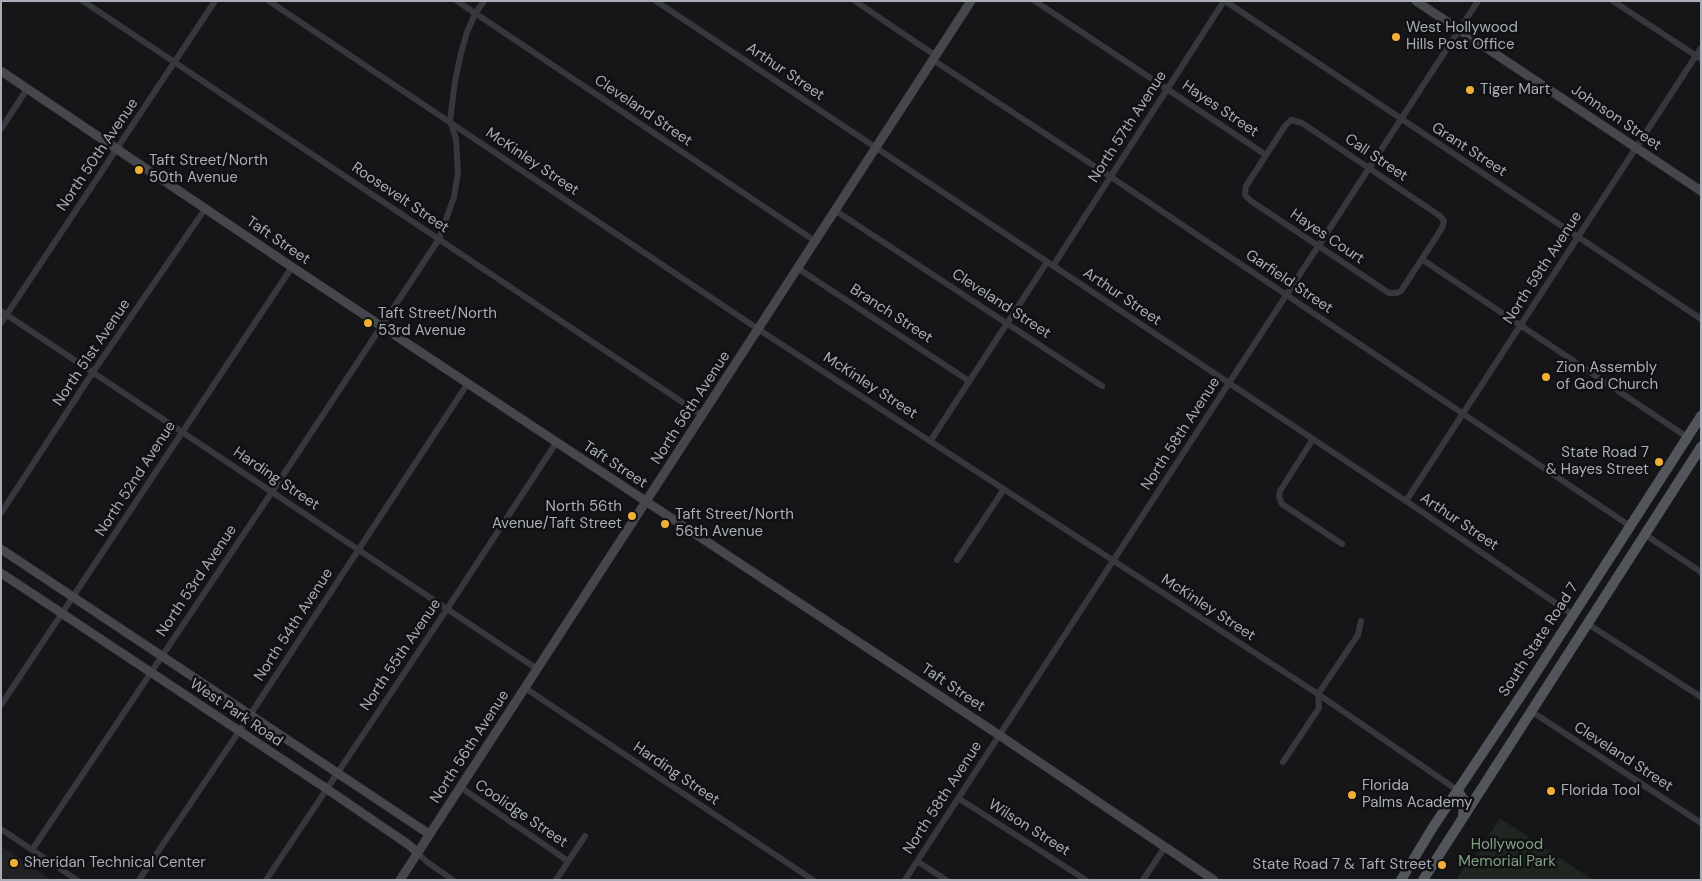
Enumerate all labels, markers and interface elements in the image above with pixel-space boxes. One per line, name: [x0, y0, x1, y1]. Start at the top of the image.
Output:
place label: West Hollywood Hills Post Office: [1406, 19, 1518, 54]
marker: West Hollywood Hills Post Office: [1390, 31, 1402, 43]
street label: Arthur Street: [742, 39, 828, 105]
street label: North 57th Avenue: [1085, 68, 1171, 186]
street label: Cleveland Street: [591, 72, 695, 150]
street label: Hayes Street: [1178, 77, 1262, 141]
place label: Tiger Mart: [1480, 81, 1550, 99]
street label: Johnson Street: [1567, 81, 1665, 155]
marker: Tiger Mart: [1464, 84, 1476, 96]
street label: North 50th Avenue: [54, 95, 142, 215]
street label: Grant Street: [1428, 119, 1510, 181]
street label: McKinley Street: [482, 124, 582, 200]
street label: Call Street: [1341, 130, 1411, 186]
place label: Taft Street/North 50th Avenue: [149, 152, 268, 187]
street label: Roosevelt Street: [348, 159, 452, 237]
marker: Taft Street/North 50th Avenue: [133, 164, 145, 176]
street label: Hayes Court: [1287, 206, 1367, 268]
street label: North 59th Avenue: [1500, 208, 1586, 328]
street label: Taft Street: [243, 213, 313, 269]
street label: Garfield Street: [1242, 246, 1336, 318]
street label: Arthur Street: [1079, 264, 1165, 330]
street label: Cleveland Street: [948, 265, 1054, 343]
street label: Branch Street: [846, 281, 936, 347]
street label: North 51st Avenue: [50, 296, 134, 410]
place label: Taft Street/North 53rd Avenue: [378, 305, 497, 340]
marker: Taft Street/North 53rd Avenue: [362, 317, 374, 329]
street label: North 56th Avenue: [648, 348, 734, 468]
street label: McKinley Street: [820, 349, 920, 423]
place label: Zion Assembly of God Church: [1556, 359, 1658, 394]
marker: Zion Assembly of God Church: [1540, 371, 1552, 383]
street label: North 58th Avenue: [1138, 374, 1224, 494]
street label: North 52nd Avenue: [92, 418, 180, 540]
street label: Taft Street: [580, 438, 650, 492]
street label: Harding Street: [229, 444, 323, 514]
place label: State Road 7 & Hayes Street: [1546, 444, 1649, 479]
marker: State Road 7 & Hayes Street: [1653, 456, 1665, 468]
street label: Arthur Street: [1416, 489, 1502, 555]
place label: North 56th Avenue/Taft Street: [492, 498, 622, 533]
place label: Taft Street/North 56th Avenue: [675, 506, 794, 541]
marker: North 56th Avenue/Taft Street: [626, 510, 638, 522]
marker: Taft Street/North 56th Avenue: [659, 518, 671, 530]
street label: North 53rd Avenue: [153, 522, 241, 640]
street label: North 54th Avenue: [251, 565, 337, 685]
street label: McKinley Street: [1158, 571, 1258, 645]
street label: South State Road 7: [1495, 580, 1583, 700]
street label: North 55th Avenue: [357, 596, 445, 714]
street label: Taft Street: [918, 660, 988, 716]
street label: West Park Road: [186, 675, 286, 751]
street label: North 56th Avenue: [427, 687, 513, 807]
street label: Cleveland Street: [1570, 718, 1676, 796]
street label: North 58th Avenue: [900, 738, 986, 858]
street label: Harding Street: [629, 739, 723, 809]
street label: Coolidge Street: [471, 776, 571, 852]
place label: Florida Palms Academy: [1362, 777, 1472, 812]
place label: Florida Tool: [1561, 782, 1640, 800]
marker: Florida Tool: [1545, 785, 1557, 797]
marker: Florida Palms Academy: [1346, 789, 1358, 801]
street label: Wilson Street: [985, 796, 1073, 860]
park label: Hollywood Memorial Park: [1458, 836, 1556, 871]
place label: Sheridan Technical Center: [24, 854, 206, 872]
place label: State Road 7 & Taft Street: [1252, 856, 1432, 874]
marker: Sheridan Technical Center: [8, 857, 20, 869]
marker: State Road 7 & Taft Street: [1436, 859, 1448, 871]

